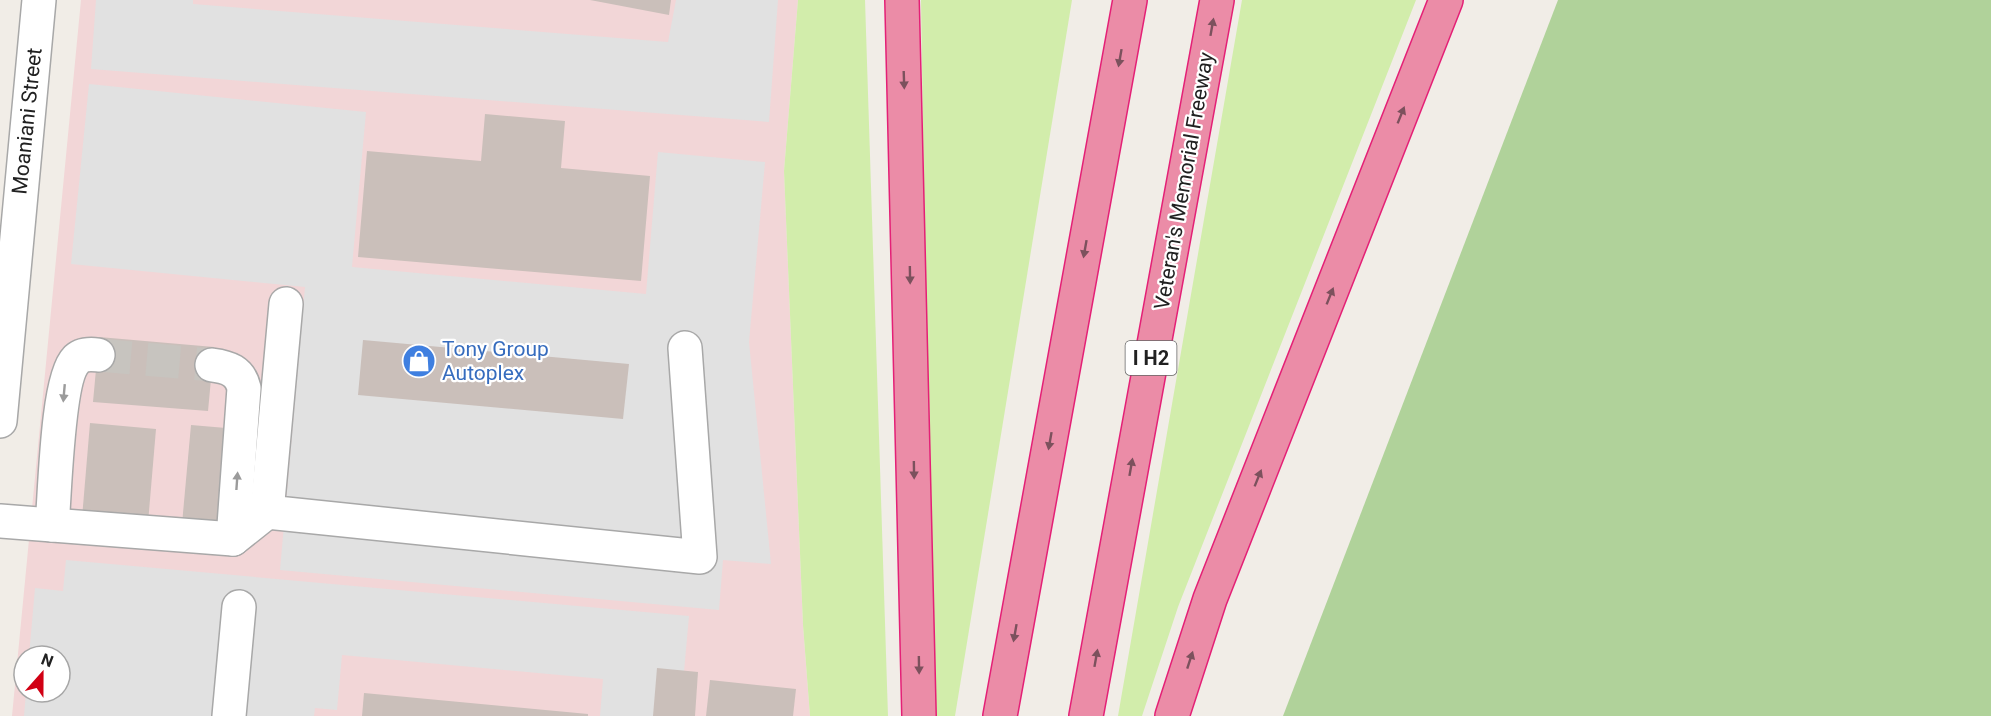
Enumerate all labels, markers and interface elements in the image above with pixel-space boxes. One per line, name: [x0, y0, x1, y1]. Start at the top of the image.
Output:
one-way arrow: [1208, 17, 1217, 36]
street label: Moaniani Street: [7, 46, 47, 195]
one-way arrow: [1115, 48, 1124, 67]
street label: Veteran's Memorial Freeway: [1150, 50, 1218, 312]
one-way arrow: [900, 70, 909, 89]
one-way arrow: [1396, 105, 1406, 123]
one-way arrow: [1080, 240, 1089, 259]
one-way arrow: [905, 265, 914, 284]
one-way arrow: [1325, 287, 1335, 305]
place label: Tony Group Autoplex: [442, 337, 549, 385]
road number: I H2: [1126, 341, 1176, 375]
shop icon: Tony Group Autoplex: [401, 343, 437, 379]
one-way arrow: [59, 383, 69, 402]
one-way arrow: [1045, 432, 1054, 451]
one-way arrow: [1127, 457, 1136, 476]
one-way arrow: [909, 460, 919, 479]
one-way arrow: [1253, 468, 1263, 486]
one-way arrow: [233, 471, 242, 490]
one-way arrow: [1011, 624, 1020, 643]
north arrow: [12, 644, 72, 704]
one-way arrow: [1092, 649, 1101, 668]
text: N: [39, 650, 56, 671]
one-way arrow: [1186, 651, 1196, 669]
one-way arrow: [914, 655, 923, 674]

